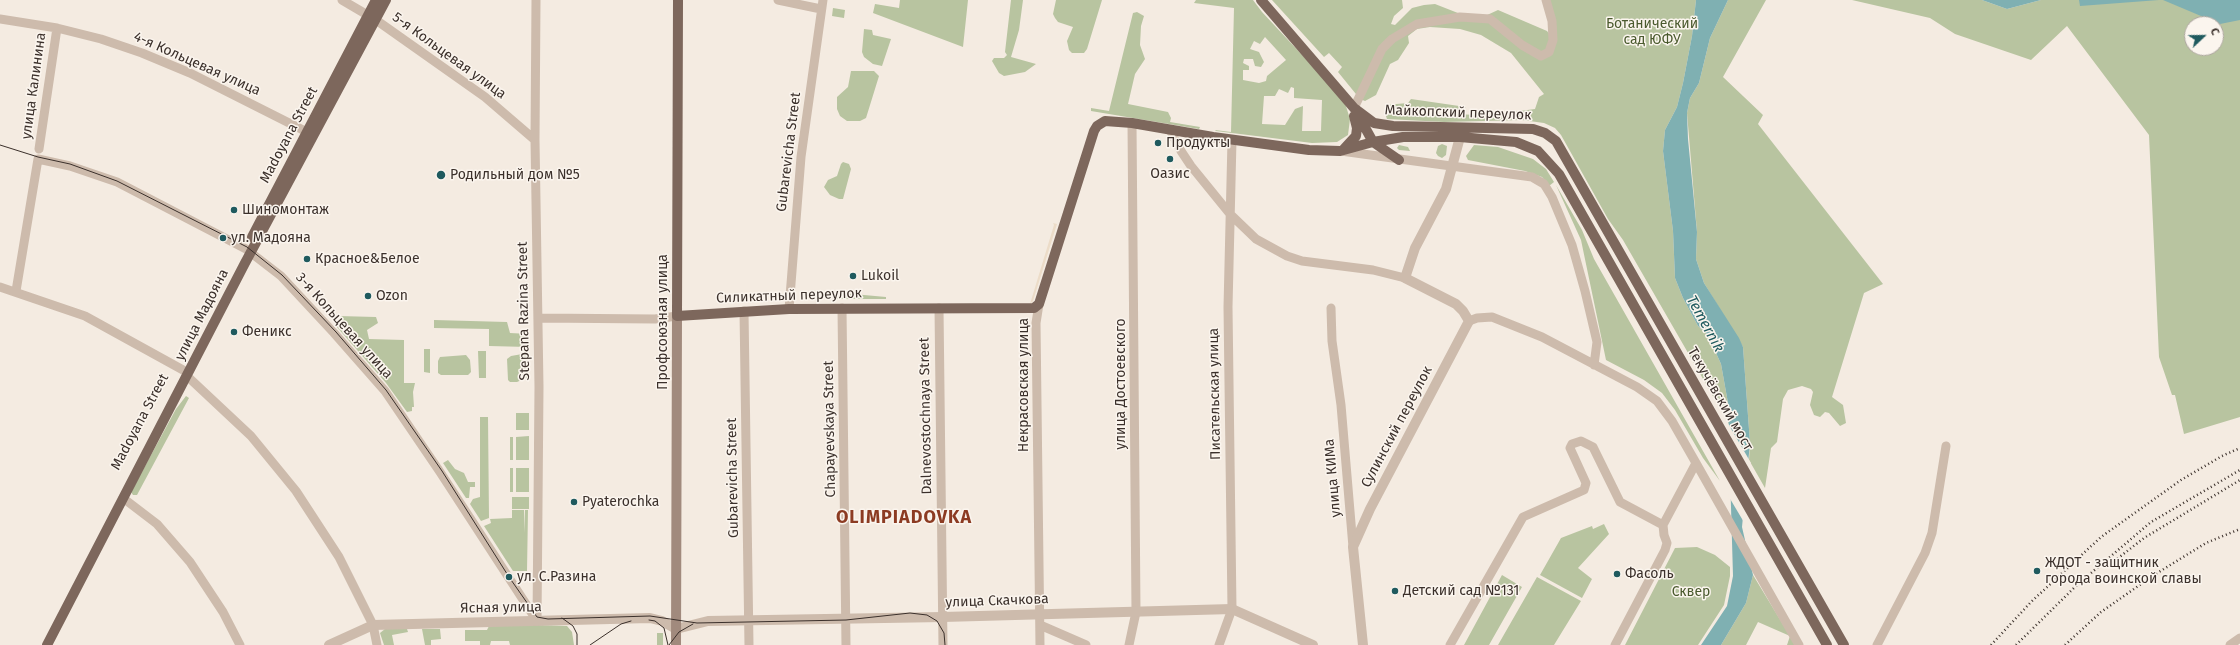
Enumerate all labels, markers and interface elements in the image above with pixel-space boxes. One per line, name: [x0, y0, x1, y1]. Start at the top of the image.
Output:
street label: 5-я Кольцевая улица: [389, 9, 509, 103]
park label: Ботанический сад ЮФУ: [1606, 16, 1698, 48]
north arrow: [2184, 16, 2224, 56]
text: С: [2207, 26, 2222, 37]
street label: 4-я Кольцевая улица: [131, 28, 263, 100]
street label: улица Калинина: [18, 32, 50, 140]
street label: Madoyana Street: [257, 84, 321, 186]
street label: Gubarevicha Street: [773, 91, 805, 213]
street label: Майкопский переулок: [1384, 102, 1532, 124]
place label: Продукты: [1166, 135, 1230, 151]
marker: Продукты: [1153, 138, 1163, 148]
marker: Оазис: [1165, 154, 1175, 164]
place label: Оазис: [1150, 166, 1190, 182]
place label: Родильный дом №5: [450, 167, 580, 183]
marker: Родильный дом №5: [435, 169, 447, 181]
place label: Шиномонтаж: [242, 202, 329, 218]
marker: Шиномонтаж: [229, 205, 239, 215]
place label: ул. Мадояна: [231, 230, 311, 246]
marker: ул. Мадояна: [218, 233, 228, 243]
street label: Stepana Razina Street: [514, 241, 534, 381]
place label: Красное&Белое: [315, 251, 420, 267]
marker: Красное&Белое: [302, 254, 312, 264]
street label: Профсоюзная улица: [655, 254, 671, 390]
street label: улица Мадояна: [172, 266, 232, 364]
place label: Lukoil: [861, 268, 899, 284]
street label: 3-я Кольцевая улица: [292, 270, 396, 382]
marker: Lukoil: [848, 271, 858, 281]
street label: Силикатный переулок: [716, 285, 862, 307]
place label: Ozon: [376, 288, 408, 304]
marker: Ozon: [363, 291, 373, 301]
water label: Temernik: [1682, 293, 1728, 355]
street label: Некрасовская улица: [1016, 318, 1032, 452]
street label: улица Достоевского: [1113, 318, 1129, 450]
place label: Феникс: [242, 324, 292, 340]
marker: Феникс: [229, 327, 239, 337]
street label: Писательская улица: [1205, 328, 1225, 460]
street label: Dalnevostochnaya Street: [916, 337, 936, 495]
street label: Текучёвский мост: [1684, 344, 1756, 454]
street label: Chapayevskaya Street: [820, 360, 840, 498]
street label: Сулинский переулок: [1358, 363, 1436, 491]
street label: Madoyana Street: [108, 371, 172, 473]
street label: Gubarevicha Street: [724, 418, 742, 538]
street label: улица КИМа: [1321, 438, 1345, 518]
place label: Pyaterochka: [582, 494, 659, 510]
marker: Pyaterochka: [569, 497, 579, 507]
district label: OLIMPIADOVKA: [836, 507, 972, 529]
place label: ЖДОТ - защитник города воинской славы: [2045, 555, 2202, 588]
place label: Фасоль: [1625, 566, 1674, 582]
marker: ЖДОТ - защитник города воинской славы: [2032, 566, 2042, 576]
place label: ул. С.Разина: [517, 569, 596, 585]
marker: Фасоль: [1612, 569, 1622, 579]
marker: ул. С.Разина: [504, 572, 514, 582]
place label: Детский сад №131: [1403, 583, 1519, 599]
park label: Сквер: [1672, 584, 1710, 600]
marker: Детский сад №131: [1390, 586, 1400, 596]
street label: улица Скачкова: [945, 591, 1049, 611]
street label: Ясная улица: [460, 599, 542, 617]

